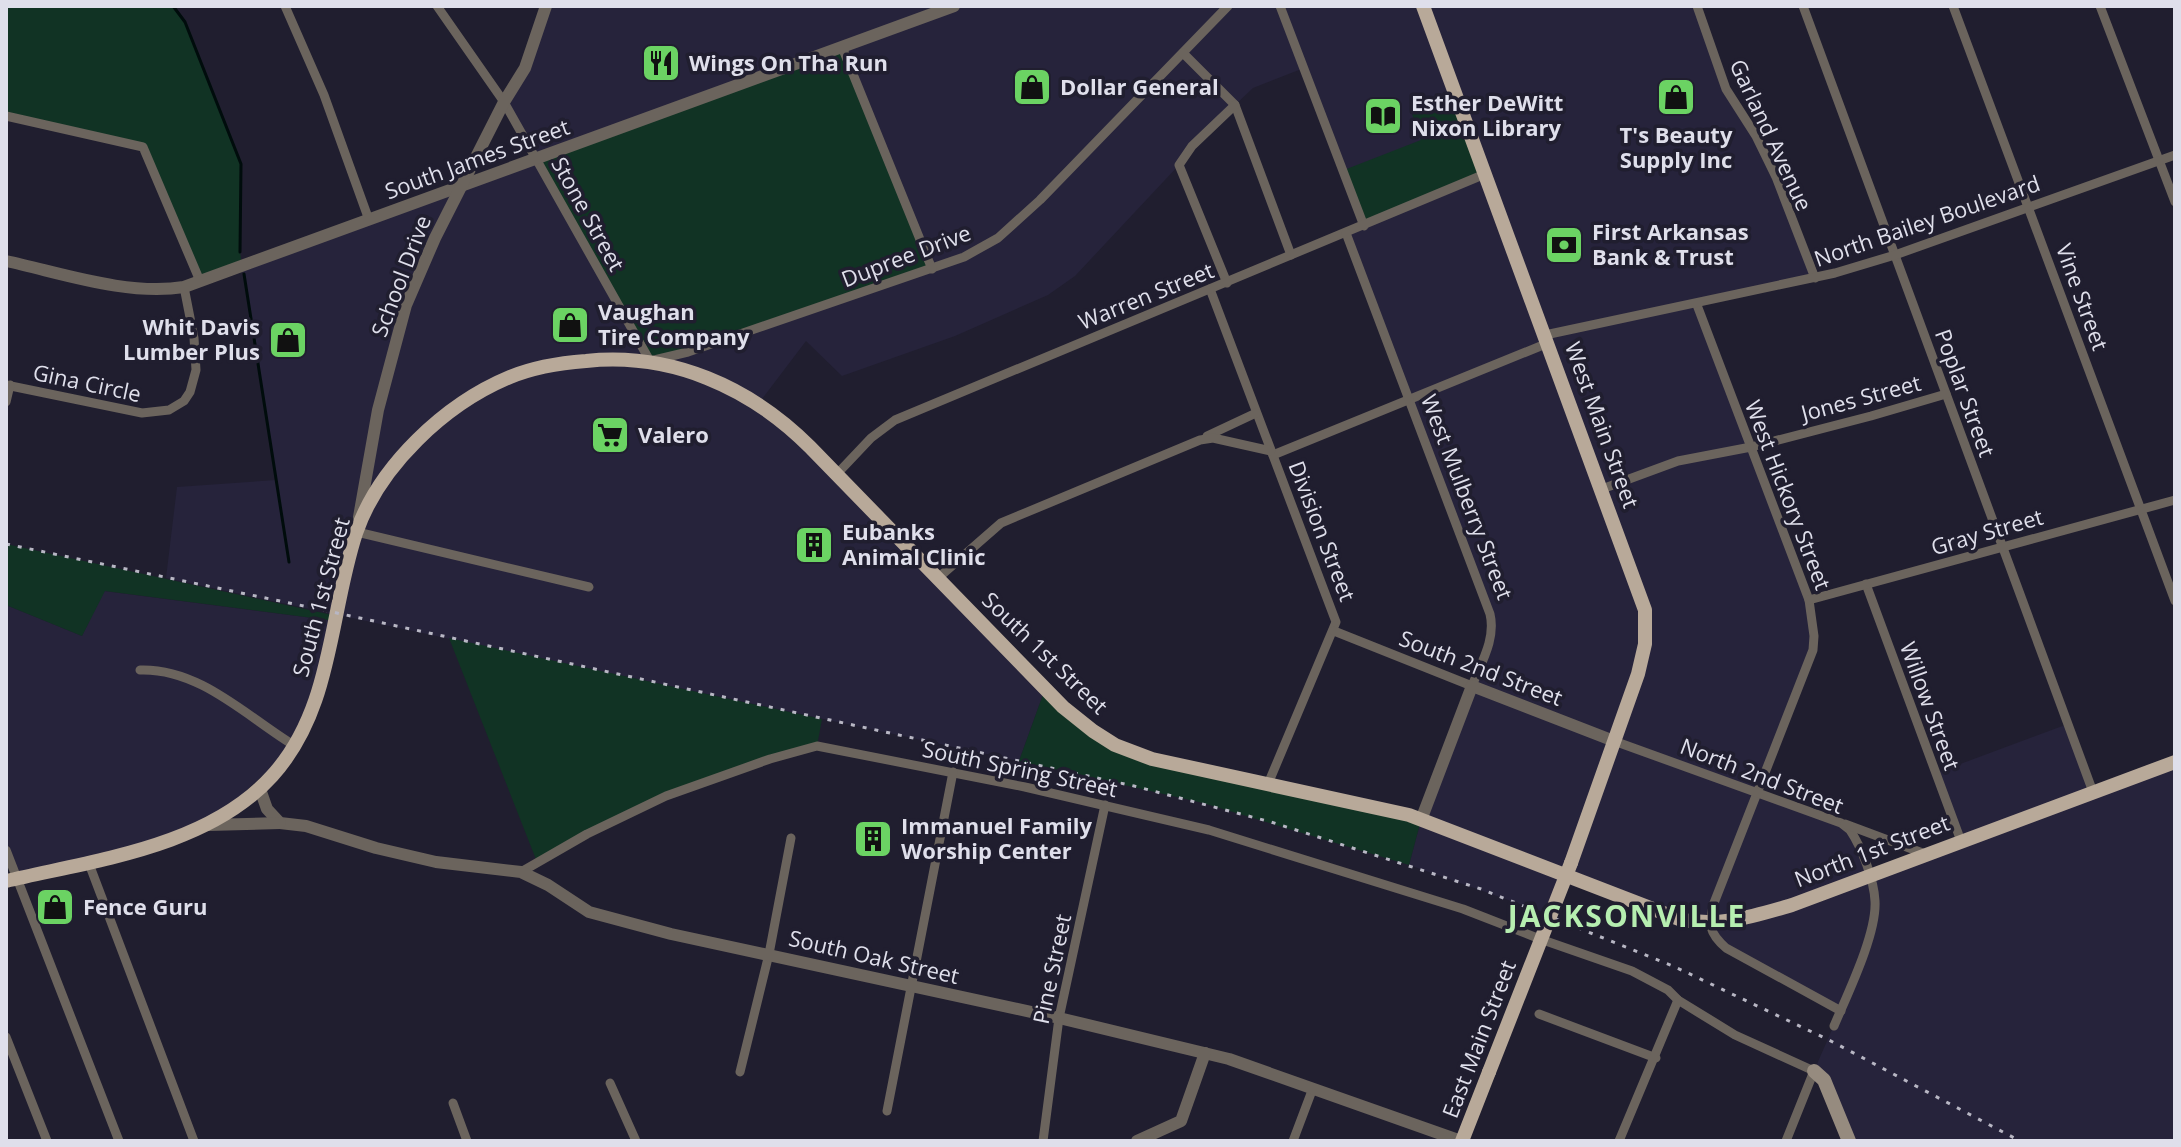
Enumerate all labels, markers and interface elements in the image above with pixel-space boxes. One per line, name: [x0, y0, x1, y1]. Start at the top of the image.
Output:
restaurant icon: Wings On Tha Run: [640, 42, 682, 84]
place label: Wings On Tha Run: [689, 47, 888, 77]
street label: Garland Avenue: [1724, 54, 1820, 215]
shop icon: Dollar General: [1011, 66, 1053, 108]
place label: Dollar General: [1060, 71, 1219, 101]
shop icon: T's Beauty Supply Inc: [1655, 76, 1697, 118]
place label: Esther DeWitt Nixon Library: [1411, 87, 1563, 142]
library icon: Esther DeWitt Nixon Library: [1362, 95, 1404, 137]
street label: South James Street: [380, 111, 573, 205]
place label: T's Beauty Supply Inc: [1620, 119, 1733, 174]
street label: Stone Street: [545, 151, 633, 276]
street label: North Bailey Boulevard: [1810, 167, 2044, 273]
street label: School Drive: [363, 211, 437, 341]
place label: First Arkansas Bank & Trust: [1592, 216, 1749, 271]
street label: Dupree Drive: [837, 217, 975, 293]
bank icon: First Arkansas Bank & Trust: [1543, 224, 1585, 266]
street label: Vine Street: [2050, 239, 2116, 354]
street label: Warren Street: [1073, 254, 1218, 336]
place label: Vaughan Tire Company: [598, 296, 750, 351]
shop icon: Vaughan Tire Company: [549, 304, 591, 346]
place label: Whit Davis Lumber Plus: [123, 311, 260, 366]
shop icon: Whit Davis Lumber Plus: [267, 319, 309, 361]
street label: Poplar Street: [1929, 325, 2003, 461]
street label: West Main Street: [1559, 337, 1647, 512]
street label: Gina Circle: [30, 356, 144, 408]
street label: Jones Street: [1796, 367, 1924, 428]
street label: West Mulberry Street: [1415, 390, 1521, 604]
street label: West Hickory Street: [1739, 395, 1839, 594]
supermarket icon: Valero: [589, 414, 631, 456]
place label: Valero: [638, 419, 709, 449]
street label: Division Street: [1282, 456, 1364, 605]
street label: Gray Street: [1927, 501, 2046, 561]
street label: South 1st Street: [284, 514, 356, 680]
place label: Eubanks Animal Clinic: [842, 516, 986, 571]
building icon: Eubanks Animal Clinic: [793, 524, 835, 566]
street label: South 1st Street: [976, 585, 1115, 720]
street label: South 2nd Street: [1395, 622, 1567, 712]
street label: Willow Street: [1894, 637, 1968, 774]
street label: North 2nd Street: [1676, 730, 1848, 820]
street label: South Spring Street: [920, 733, 1121, 803]
street label: North 1st Street: [1790, 807, 1954, 893]
place label: Immanuel Family Worship Center: [901, 810, 1093, 865]
building icon: Immanuel Family Worship Center: [852, 818, 894, 860]
shop icon: Fence Guru: [34, 886, 76, 928]
place label: Fence Guru: [83, 891, 207, 921]
district label: JACKSONVILLE: [1505, 895, 1746, 936]
street label: Pine Street: [1025, 911, 1077, 1027]
street label: South Oak Street: [786, 922, 962, 990]
street label: East Main Street: [1434, 955, 1522, 1122]

